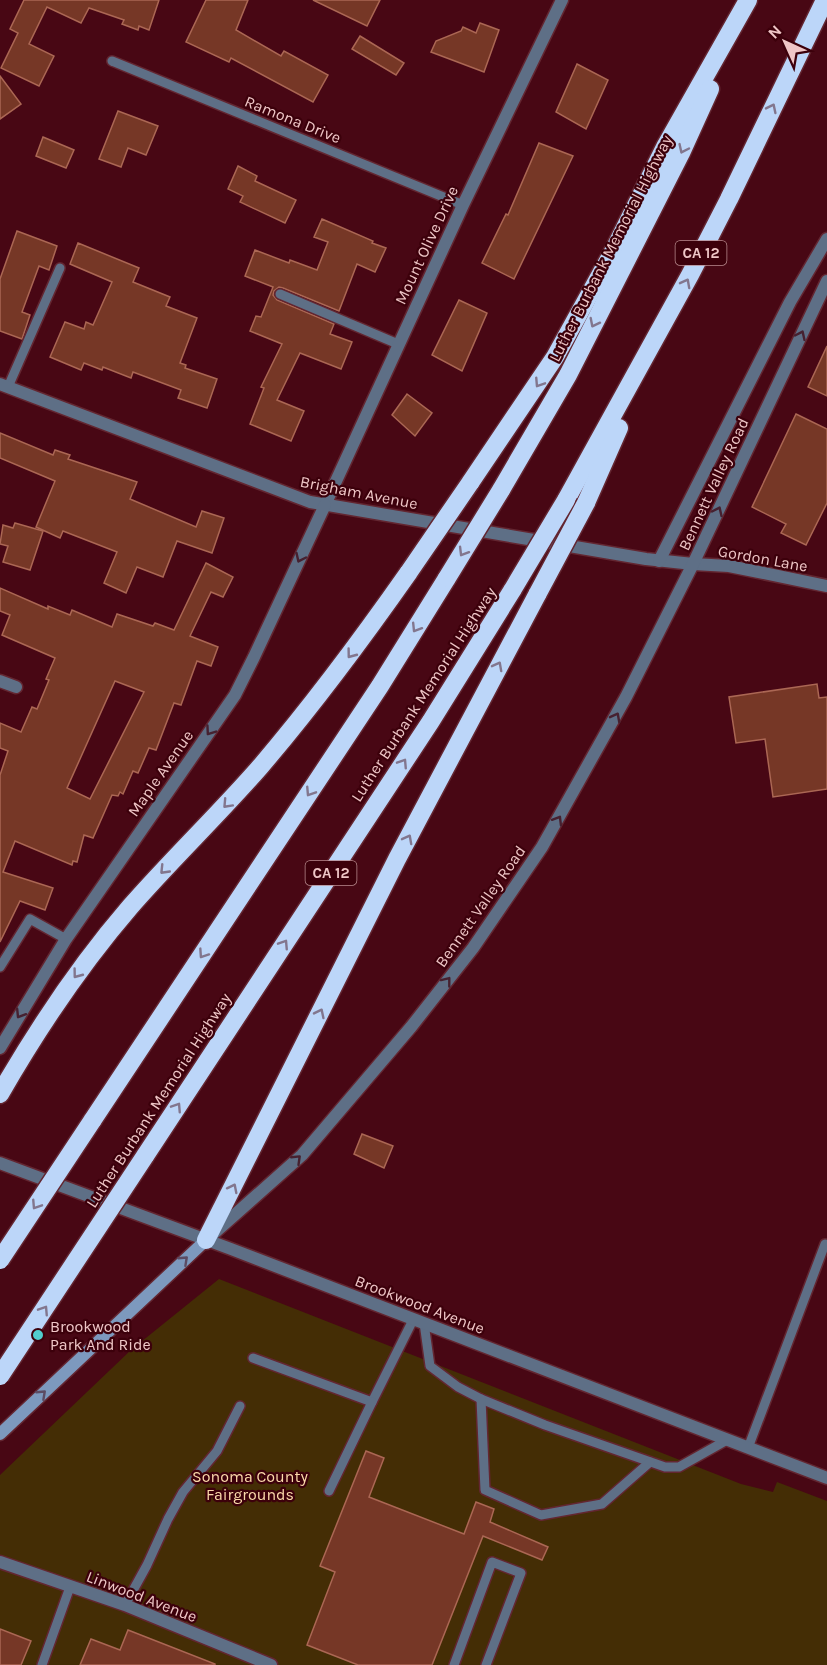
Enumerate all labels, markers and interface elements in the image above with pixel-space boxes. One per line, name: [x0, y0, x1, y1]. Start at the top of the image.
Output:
north arrow: [755, 12, 815, 72]
text: N: [764, 21, 786, 43]
street label: Ramona Drive: [242, 92, 344, 147]
one-way arrow: [765, 104, 776, 115]
street label: Luther Burbank Memorial Highway: [545, 131, 676, 365]
one-way arrow: [678, 143, 690, 154]
street label: Mount Olive Drive: [391, 183, 462, 307]
road number: CA 12: [676, 241, 726, 265]
one-way arrow: [678, 279, 690, 290]
one-way arrow: [590, 317, 602, 328]
one-way arrow: [794, 330, 806, 341]
one-way arrow: [535, 377, 547, 387]
street label: Bennett Valley Road: [674, 415, 753, 554]
street label: Brigham Avenue: [298, 472, 419, 513]
one-way arrow: [710, 506, 722, 517]
street label: Gordon Lane: [717, 541, 809, 576]
one-way arrow: [459, 546, 471, 556]
one-way arrow: [296, 552, 308, 563]
street label: Luther Burbank Memorial Highway: [347, 583, 500, 805]
one-way arrow: [412, 622, 424, 632]
one-way arrow: [347, 647, 358, 658]
one-way arrow: [491, 662, 502, 673]
one-way arrow: [609, 713, 620, 724]
one-way arrow: [206, 724, 217, 735]
street label: Maple Avenue: [124, 727, 197, 820]
one-way arrow: [396, 759, 407, 770]
one-way arrow: [307, 785, 318, 796]
one-way arrow: [223, 797, 234, 808]
one-way arrow: [550, 816, 562, 826]
one-way arrow: [400, 834, 412, 845]
street label: Bennett Valley Road: [431, 842, 530, 971]
road number: CA 12: [306, 861, 356, 885]
one-way arrow: [160, 863, 171, 874]
one-way arrow: [277, 940, 289, 950]
one-way arrow: [198, 948, 210, 958]
one-way arrow: [73, 968, 84, 979]
one-way arrow: [440, 977, 451, 988]
street label: Luther Burbank Memorial Highway: [82, 989, 235, 1211]
one-way arrow: [16, 1007, 27, 1018]
one-way arrow: [313, 1009, 324, 1020]
one-way arrow: [170, 1103, 181, 1114]
one-way arrow: [290, 1155, 301, 1166]
one-way arrow: [226, 1184, 237, 1194]
one-way arrow: [32, 1199, 44, 1209]
one-way arrow: [178, 1256, 188, 1267]
street label: Brookwood Avenue: [352, 1271, 487, 1338]
one-way arrow: [37, 1305, 48, 1316]
place label: Brookwood Park And Ride: [50, 1317, 151, 1354]
marker: Brookwood Park And Ride: [31, 1328, 45, 1342]
one-way arrow: [36, 1390, 46, 1401]
park label: Sonoma County Fairgrounds: [192, 1467, 308, 1504]
street label: Linwood Avenue: [84, 1567, 200, 1626]

